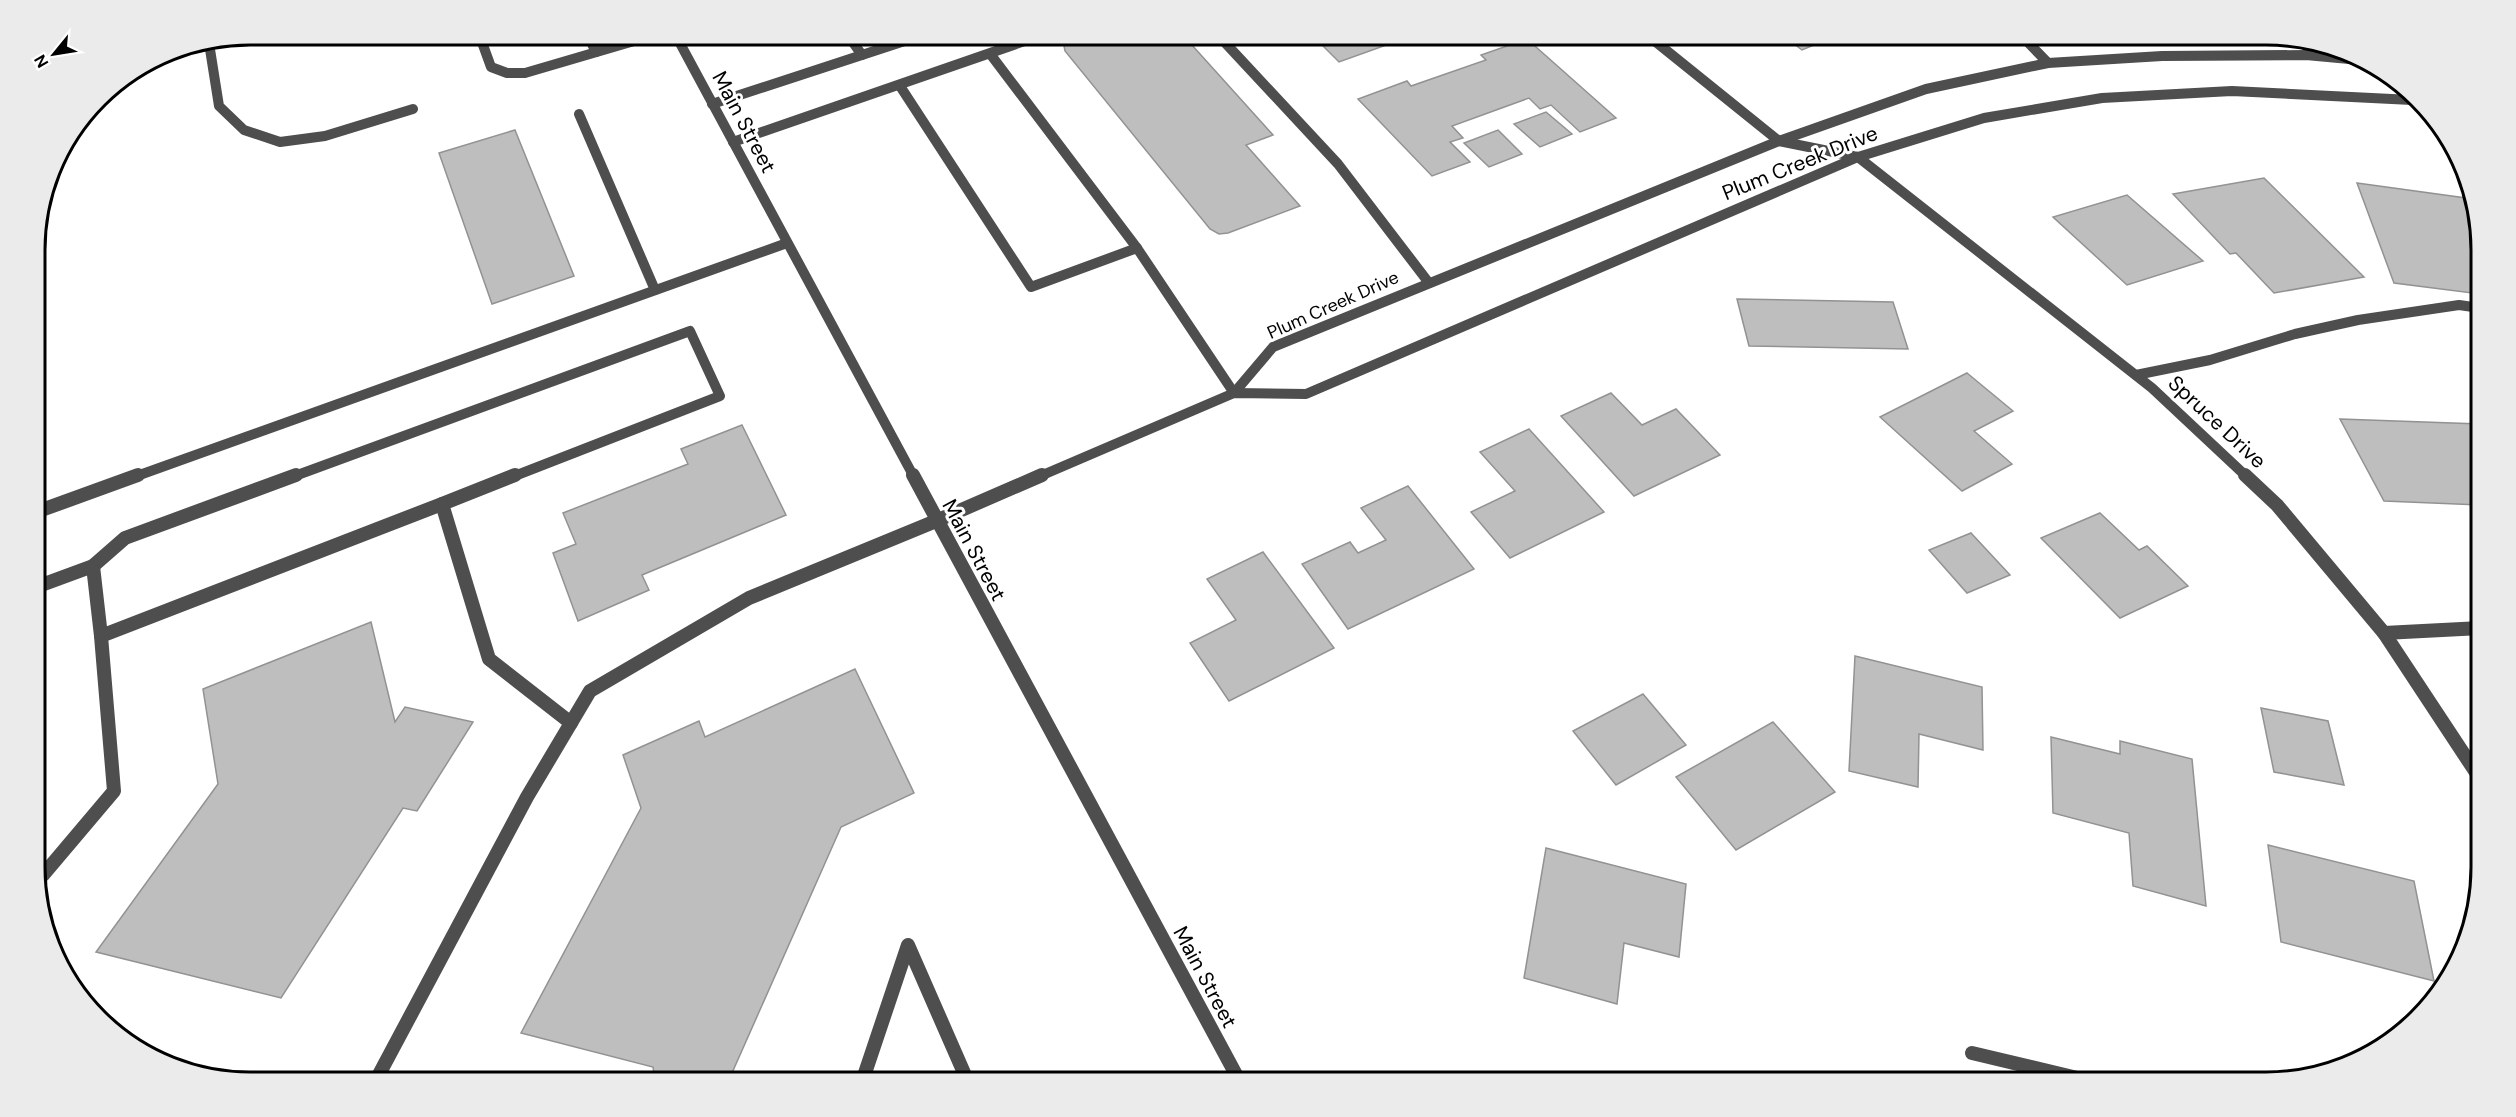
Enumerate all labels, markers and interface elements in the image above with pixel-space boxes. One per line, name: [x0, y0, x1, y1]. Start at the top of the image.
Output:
north arrow: [24, 24, 84, 84]
text: N: [29, 51, 53, 72]
street label: Main Street: [706, 66, 782, 178]
street label: Plum Creek Drive: [1718, 119, 1882, 207]
street label: Plum Creek Drive: [1263, 265, 1403, 345]
street label: Spruce Drive: [2162, 369, 2272, 475]
street label: Main Street: [936, 494, 1012, 606]
street label: Main Street: [1167, 921, 1243, 1033]

